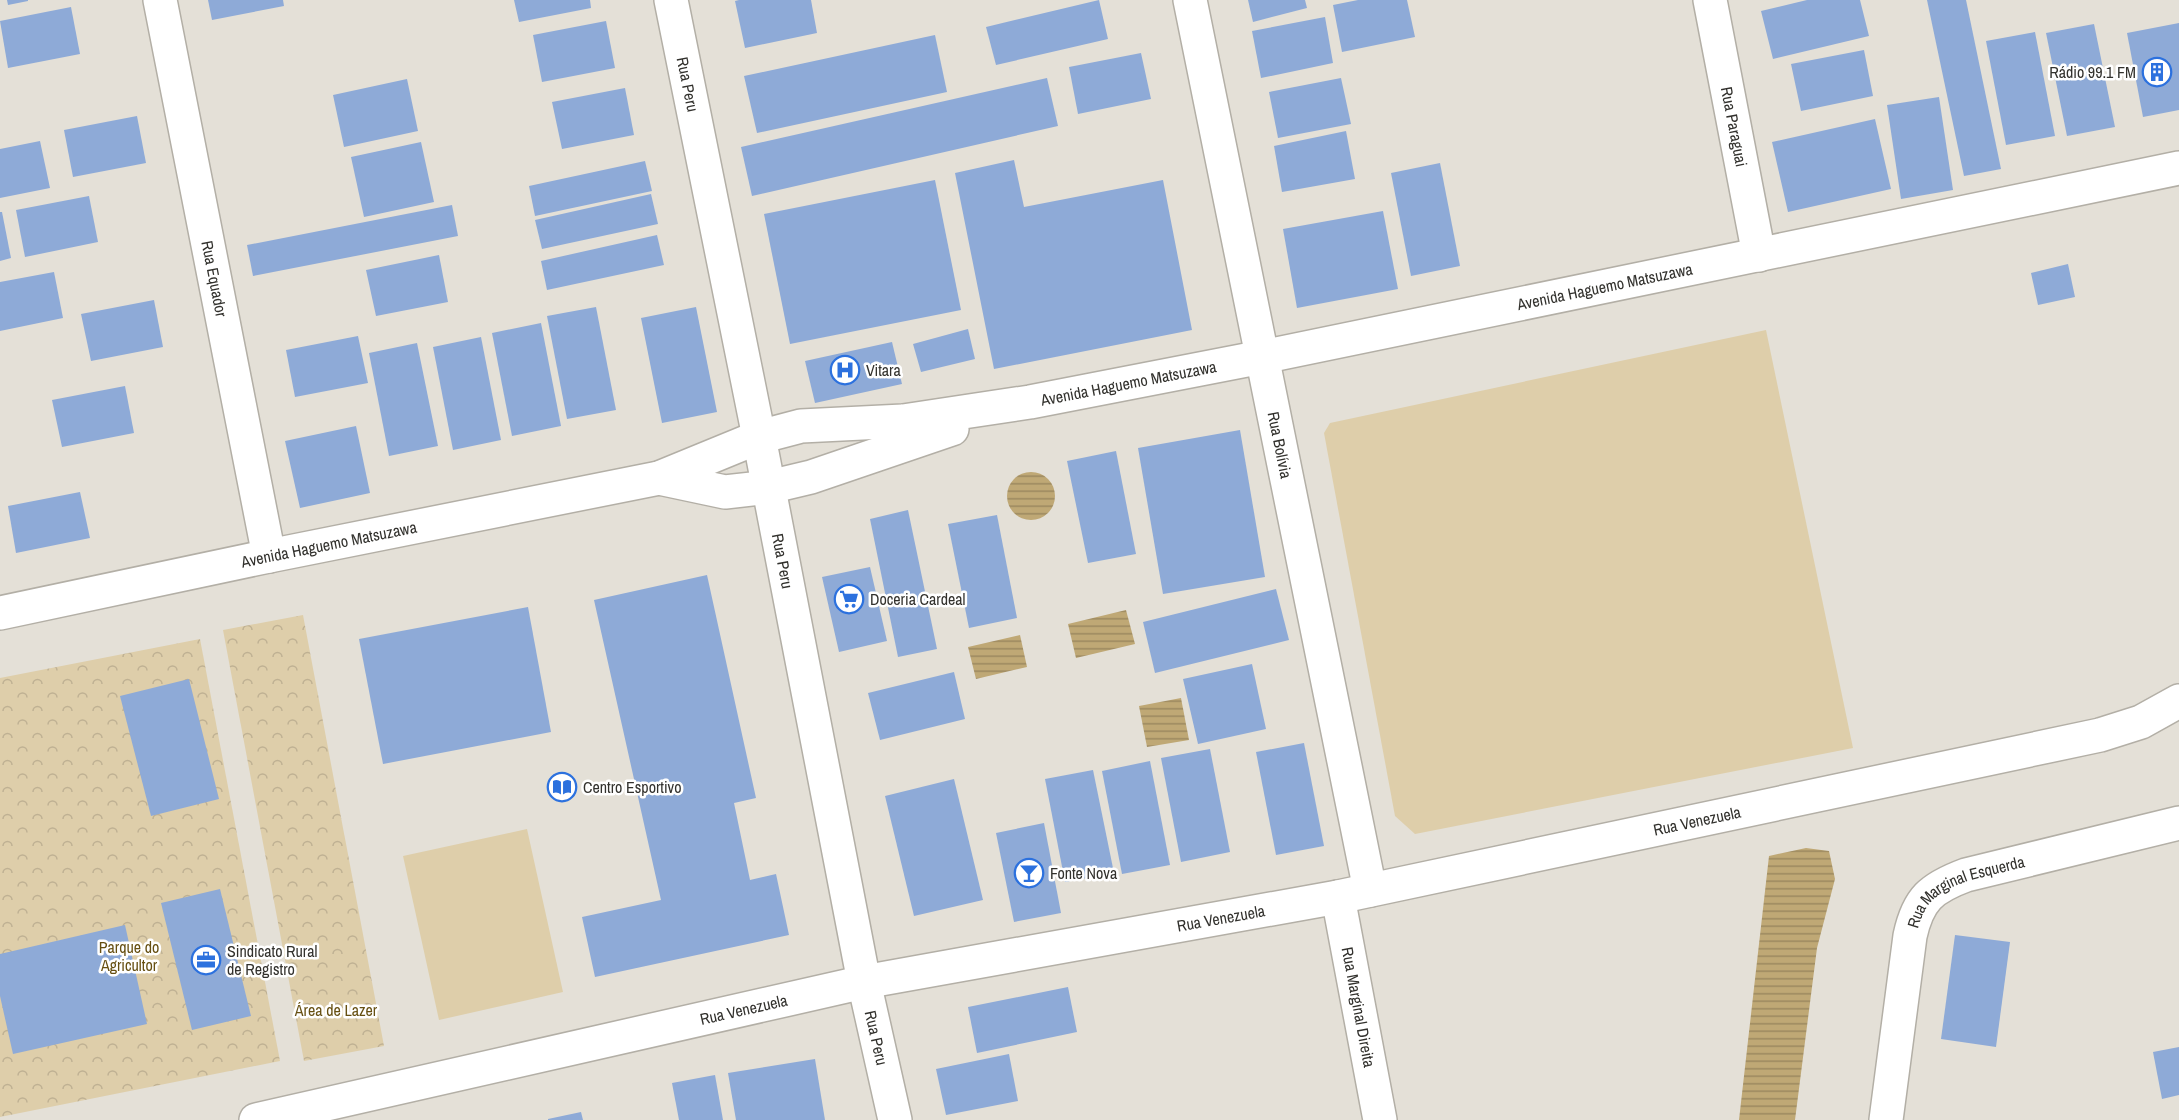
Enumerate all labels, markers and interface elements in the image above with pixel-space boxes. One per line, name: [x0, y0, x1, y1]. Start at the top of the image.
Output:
street label: Rua Peru: [672, 55, 704, 114]
building icon: Rádio 99.1 FM: [2141, 56, 2173, 88]
place label: Rádio 99.1 FM: [2049, 61, 2136, 83]
street label: Rua Paraguai: [1716, 85, 1753, 169]
street label: Rua Equador: [196, 239, 233, 319]
street label: Avenida Haguemo Matsuzawa: [1514, 257, 1695, 315]
hospital icon: Vitara: [829, 354, 861, 386]
street label: Avenida Haguemo Matsuzawa: [1038, 355, 1219, 411]
place label: Vitara: [866, 359, 901, 381]
street label: Rua Bolívia: [1262, 410, 1298, 481]
street label: Avenida Haguemo Matsuzawa: [238, 516, 419, 573]
street label: Rua Peru: [767, 532, 799, 590]
supermarket icon: Doceria Cardeal: [833, 583, 865, 615]
place label: Doceria Cardeal: [870, 588, 966, 610]
library icon: Centro Esportivo: [546, 771, 578, 803]
place label: Centro Esportivo: [583, 776, 681, 798]
street label: Rua Venezuela: [1651, 801, 1743, 841]
street label: Rua Marginal Esquerda: [1902, 850, 2027, 930]
bar icon: Fonte Nova: [1013, 857, 1045, 889]
place label: Fonte Nova: [1050, 862, 1118, 884]
street label: Rua Venezuela: [1175, 899, 1267, 937]
park label: Parque do Agricultor: [99, 936, 159, 976]
place label: Sindicato Rural de Registro: [227, 940, 318, 980]
office icon: Sindicato Rural de Registro: [190, 944, 222, 976]
street label: Rua Marginal Direita: [1337, 945, 1381, 1070]
street label: Rua Venezuela: [698, 989, 790, 1030]
park label: Área de Lazer: [294, 999, 378, 1021]
street label: Rua Peru: [860, 1008, 893, 1067]

